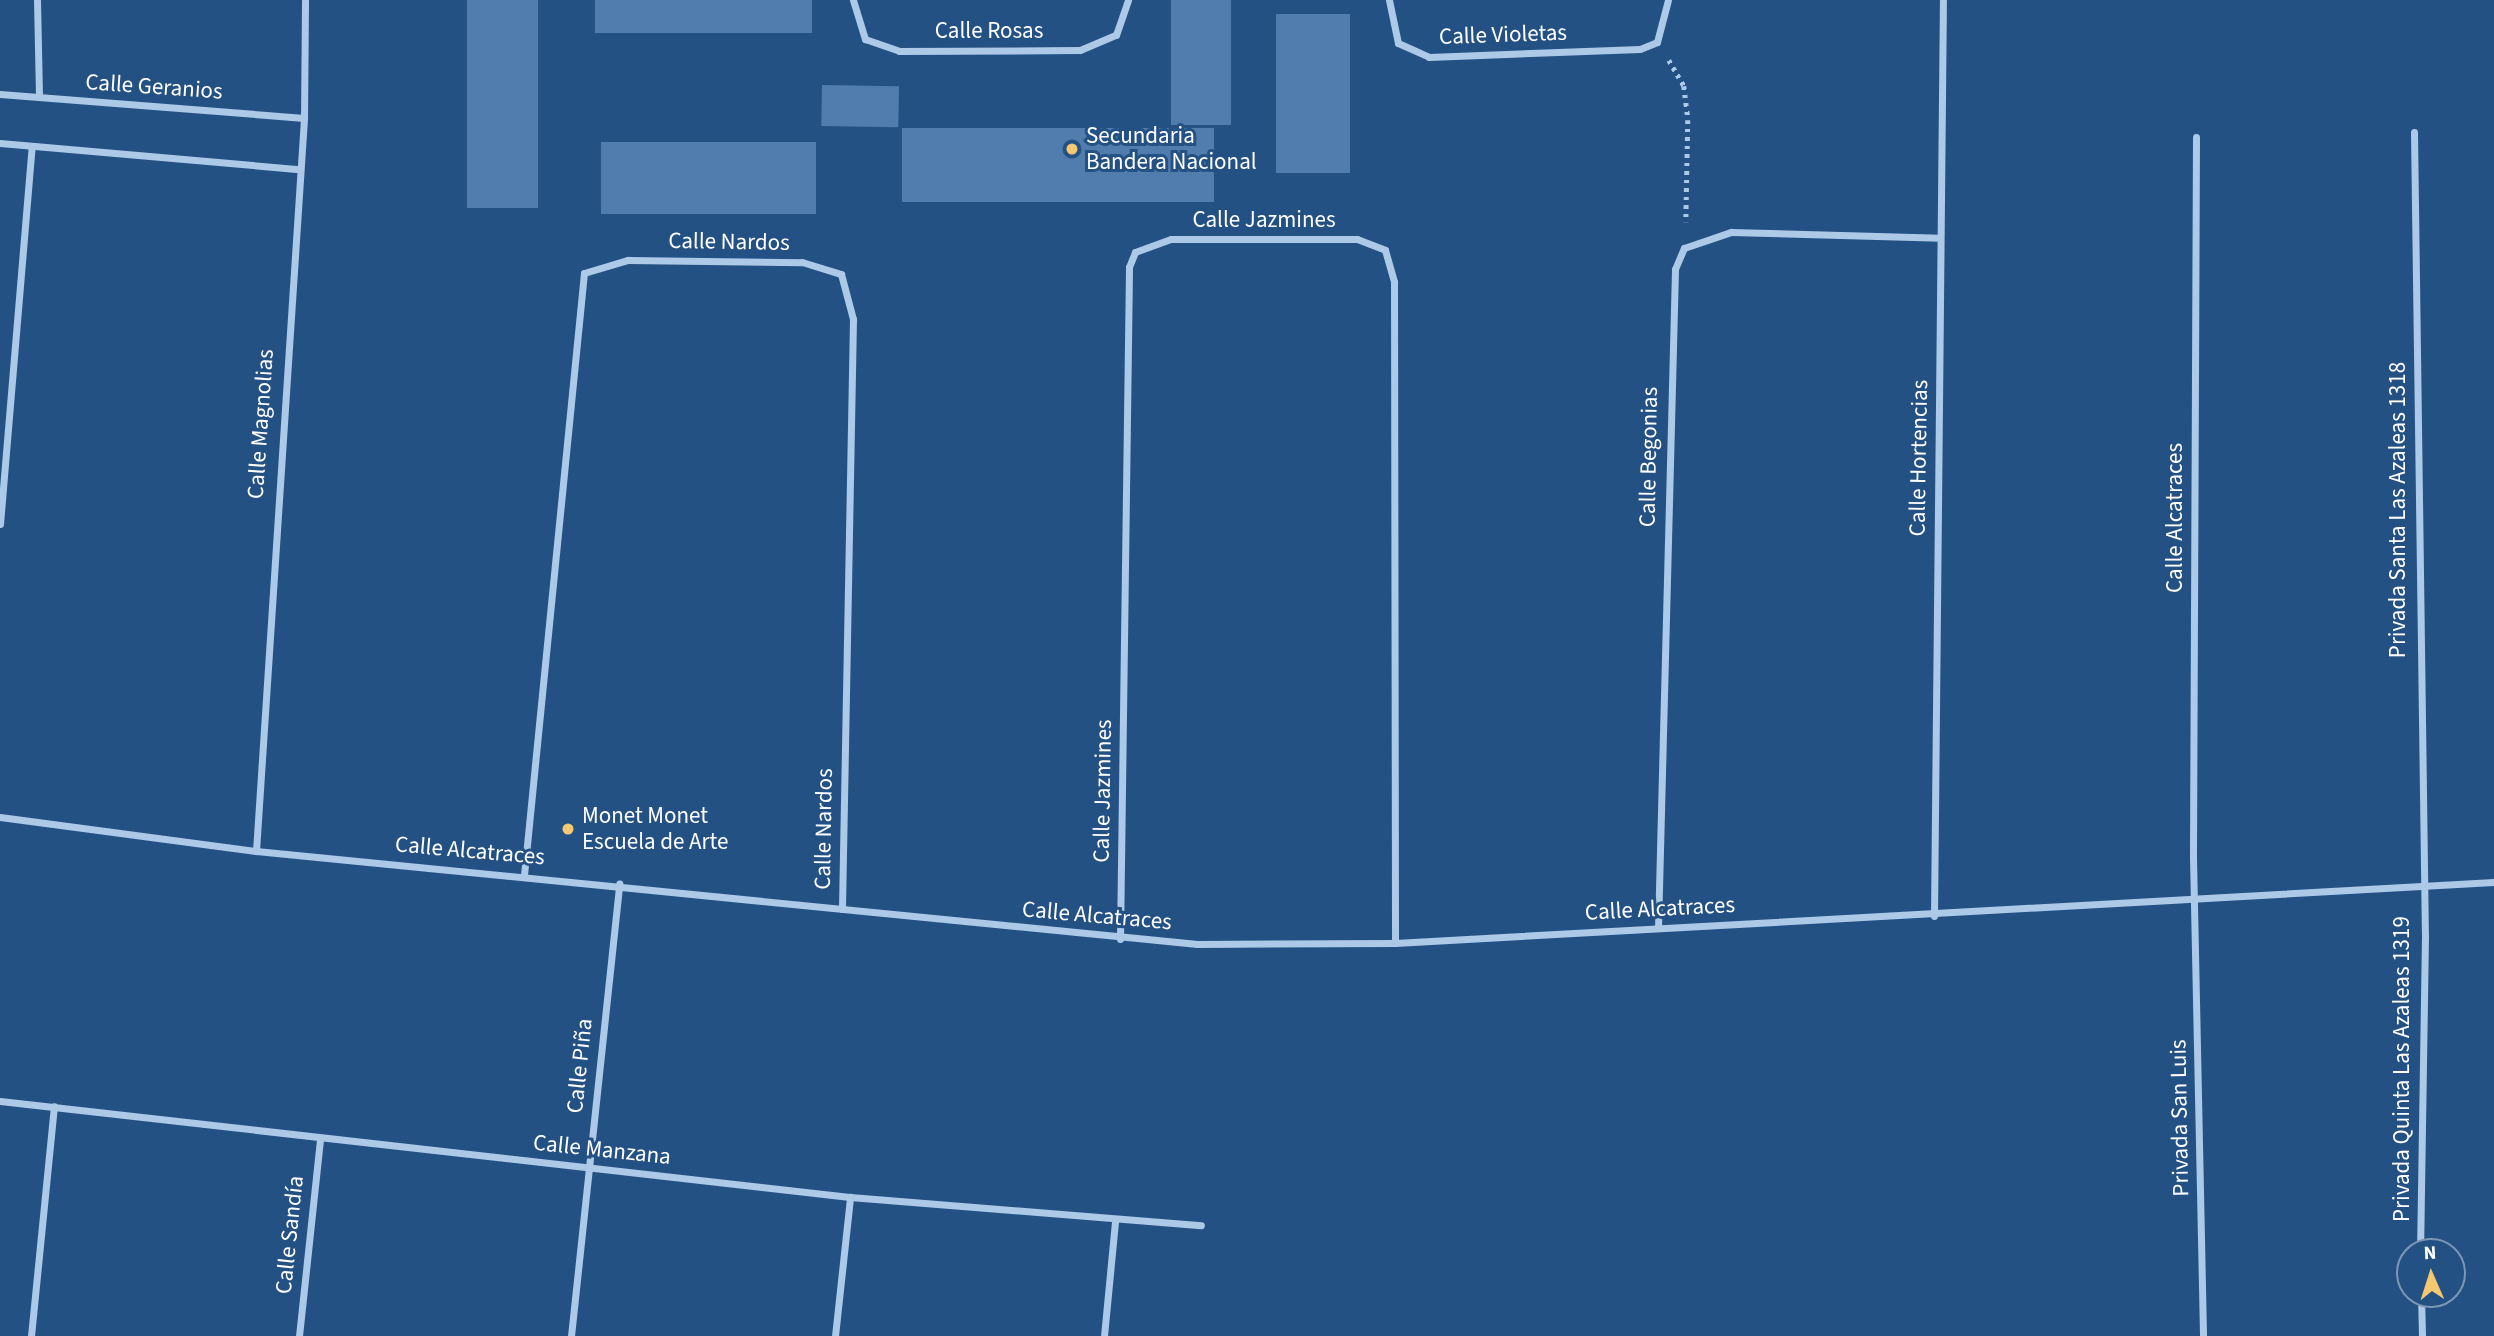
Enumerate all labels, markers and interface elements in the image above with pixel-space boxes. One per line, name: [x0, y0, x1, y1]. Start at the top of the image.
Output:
street label: Calle Rosas: [935, 17, 1043, 45]
street label: Calle Violetas: [1439, 19, 1567, 51]
street label: Calle Geranios: [85, 68, 223, 106]
place label: Secundaria Bandera Nacional: [1086, 122, 1257, 176]
marker: Secundaria Bandera Nacional: [1064, 141, 1080, 157]
street label: Calle Jazmines: [1192, 206, 1336, 234]
street label: Calle Nardos: [668, 227, 790, 257]
street label: Calle Magnolias: [242, 348, 280, 500]
street label: Privada Santa Las Azaleas 1318: [2384, 362, 2412, 658]
street label: Calle Hortencias: [1904, 379, 1934, 537]
street label: Calle Begonias: [1634, 387, 1664, 527]
street label: Calle Alcatraces: [2161, 443, 2189, 593]
street label: Calle Jazmines: [1088, 719, 1118, 863]
street label: Calle Nardos: [809, 768, 839, 890]
place label: Monet Monet Escuela de Arte: [582, 802, 728, 856]
marker: Monet Monet Escuela de Arte: [560, 821, 576, 837]
street label: Calle Alcatraces: [394, 831, 546, 871]
street label: Calle Alcatraces: [1584, 891, 1736, 927]
street label: Calle Alcatraces: [1021, 896, 1173, 936]
street label: Privada Quinta Las Azaleas 1319: [2388, 916, 2416, 1222]
street label: Calle Piña: [561, 1017, 599, 1115]
street label: Privada San Luis: [2165, 1039, 2195, 1197]
street label: Calle Manzana: [532, 1129, 672, 1171]
street label: Calle Sandía: [270, 1174, 310, 1296]
north arrow: [2396, 1238, 2466, 1308]
text: N: [2423, 1240, 2437, 1267]

